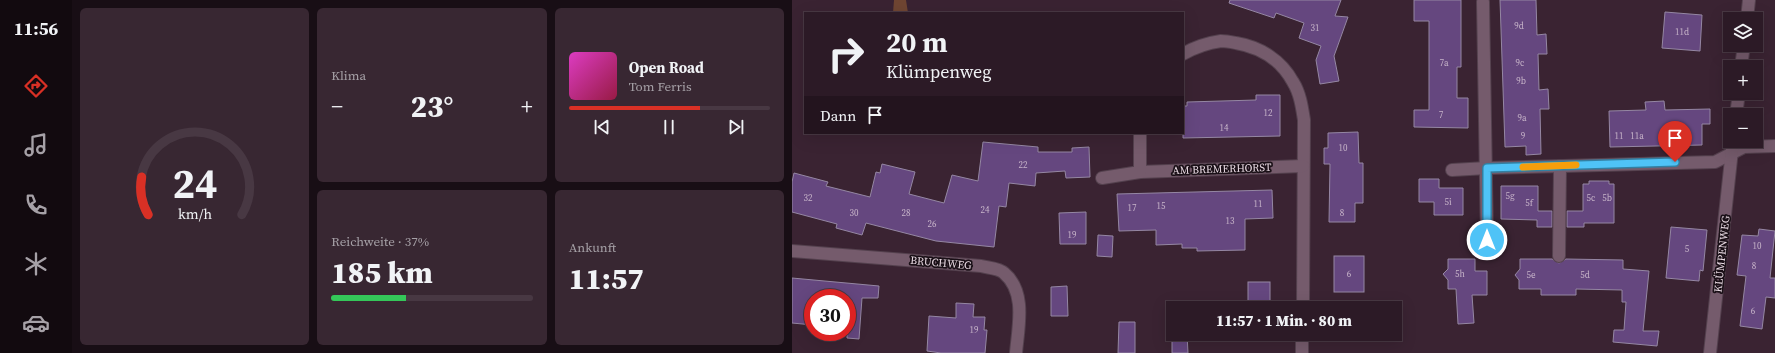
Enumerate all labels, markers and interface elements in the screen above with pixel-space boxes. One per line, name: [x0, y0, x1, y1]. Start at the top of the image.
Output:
map controls: [1723, 12, 1763, 148]
button: layers: [1723, 12, 1763, 52]
text: 11:56: [14, 16, 58, 41]
house number: 9d: [1514, 20, 1524, 32]
house number: 31: [1310, 22, 1320, 34]
text: 20 m: [886, 23, 948, 61]
house number: 11d: [1675, 26, 1689, 38]
icon: right: [820, 28, 872, 80]
text: Open Road: [629, 57, 704, 78]
house number: 7a: [1439, 57, 1449, 69]
house number: 9c: [1516, 57, 1525, 69]
text: Klümpenweg: [886, 59, 992, 84]
button: +: [1723, 60, 1763, 100]
text: Klima: [331, 67, 366, 84]
icon: directions: [22, 72, 50, 100]
house number: 9b: [1516, 75, 1526, 87]
text: Tom Ferris: [629, 78, 692, 95]
text: 23°: [411, 86, 453, 127]
text: −: [331, 91, 343, 121]
text: +: [521, 91, 533, 121]
icon: arrive: [864, 104, 886, 126]
text: Dann: [820, 105, 856, 126]
house number: 12: [1263, 107, 1273, 119]
button: −: [1723, 108, 1763, 148]
house number: 7: [1439, 109, 1444, 121]
house number: 9a: [1517, 112, 1527, 124]
icon: previous: [591, 116, 613, 138]
icon: pause: [658, 116, 680, 138]
icon: next: [725, 116, 747, 138]
pin: [1658, 121, 1692, 162]
house number: 14: [1219, 122, 1229, 134]
icon: arrive: [1664, 127, 1686, 149]
house number: 9: [1521, 130, 1526, 142]
house number: 11: [1614, 130, 1624, 142]
house number: 11a: [1630, 130, 1644, 142]
icon: music: [22, 131, 50, 159]
house number: 10: [1338, 142, 1348, 154]
text: 24: [172, 154, 217, 211]
house number: 22: [1018, 159, 1028, 171]
street label: AM BREMERHORST: [1172, 160, 1272, 178]
house number: 5g: [1505, 190, 1515, 202]
icon: phone: [22, 191, 50, 219]
house number: 32: [803, 192, 813, 204]
house number: 5c: [1587, 192, 1596, 204]
house number: 5b: [1602, 192, 1612, 204]
house number: 5i: [1444, 196, 1452, 208]
house number: 5f: [1525, 197, 1534, 209]
house number: 11: [1253, 198, 1263, 210]
house number: 15: [1156, 200, 1166, 212]
house number: 17: [1127, 202, 1137, 214]
text: km/h: [178, 203, 212, 223]
house number: 24: [980, 204, 990, 216]
house number: 30: [849, 207, 859, 219]
house number: 28: [901, 207, 911, 219]
house number: 8: [1340, 207, 1345, 219]
street label: KLÜMPENWEG: [1710, 214, 1734, 293]
house number: 13: [1225, 215, 1235, 227]
house number: 26: [927, 218, 937, 230]
position arrow: [1466, 219, 1508, 261]
house number: 19: [1067, 229, 1077, 241]
text: Reichweite · 37%: [331, 233, 429, 250]
text: Ankunft: [569, 239, 616, 256]
house number: 10: [1752, 240, 1762, 252]
house number: 5: [1685, 243, 1690, 255]
icon: climate: [22, 250, 50, 278]
text: 185 km: [331, 252, 433, 293]
street label: BRUCHWEG: [910, 253, 973, 273]
text: 11:57: [569, 258, 644, 299]
house number: 8: [1752, 260, 1757, 272]
house number: 6: [1347, 268, 1352, 280]
house number: 5h: [1455, 268, 1466, 280]
house number: 5e: [1526, 269, 1536, 281]
house number: 5d: [1580, 269, 1590, 281]
speed limit sign: 30: [804, 289, 856, 341]
house number: 6: [1751, 305, 1756, 317]
icon: car: [22, 309, 50, 337]
text: 11:57 · 1 Min. · 80 m: [1216, 310, 1352, 331]
house number: 19: [969, 324, 979, 336]

